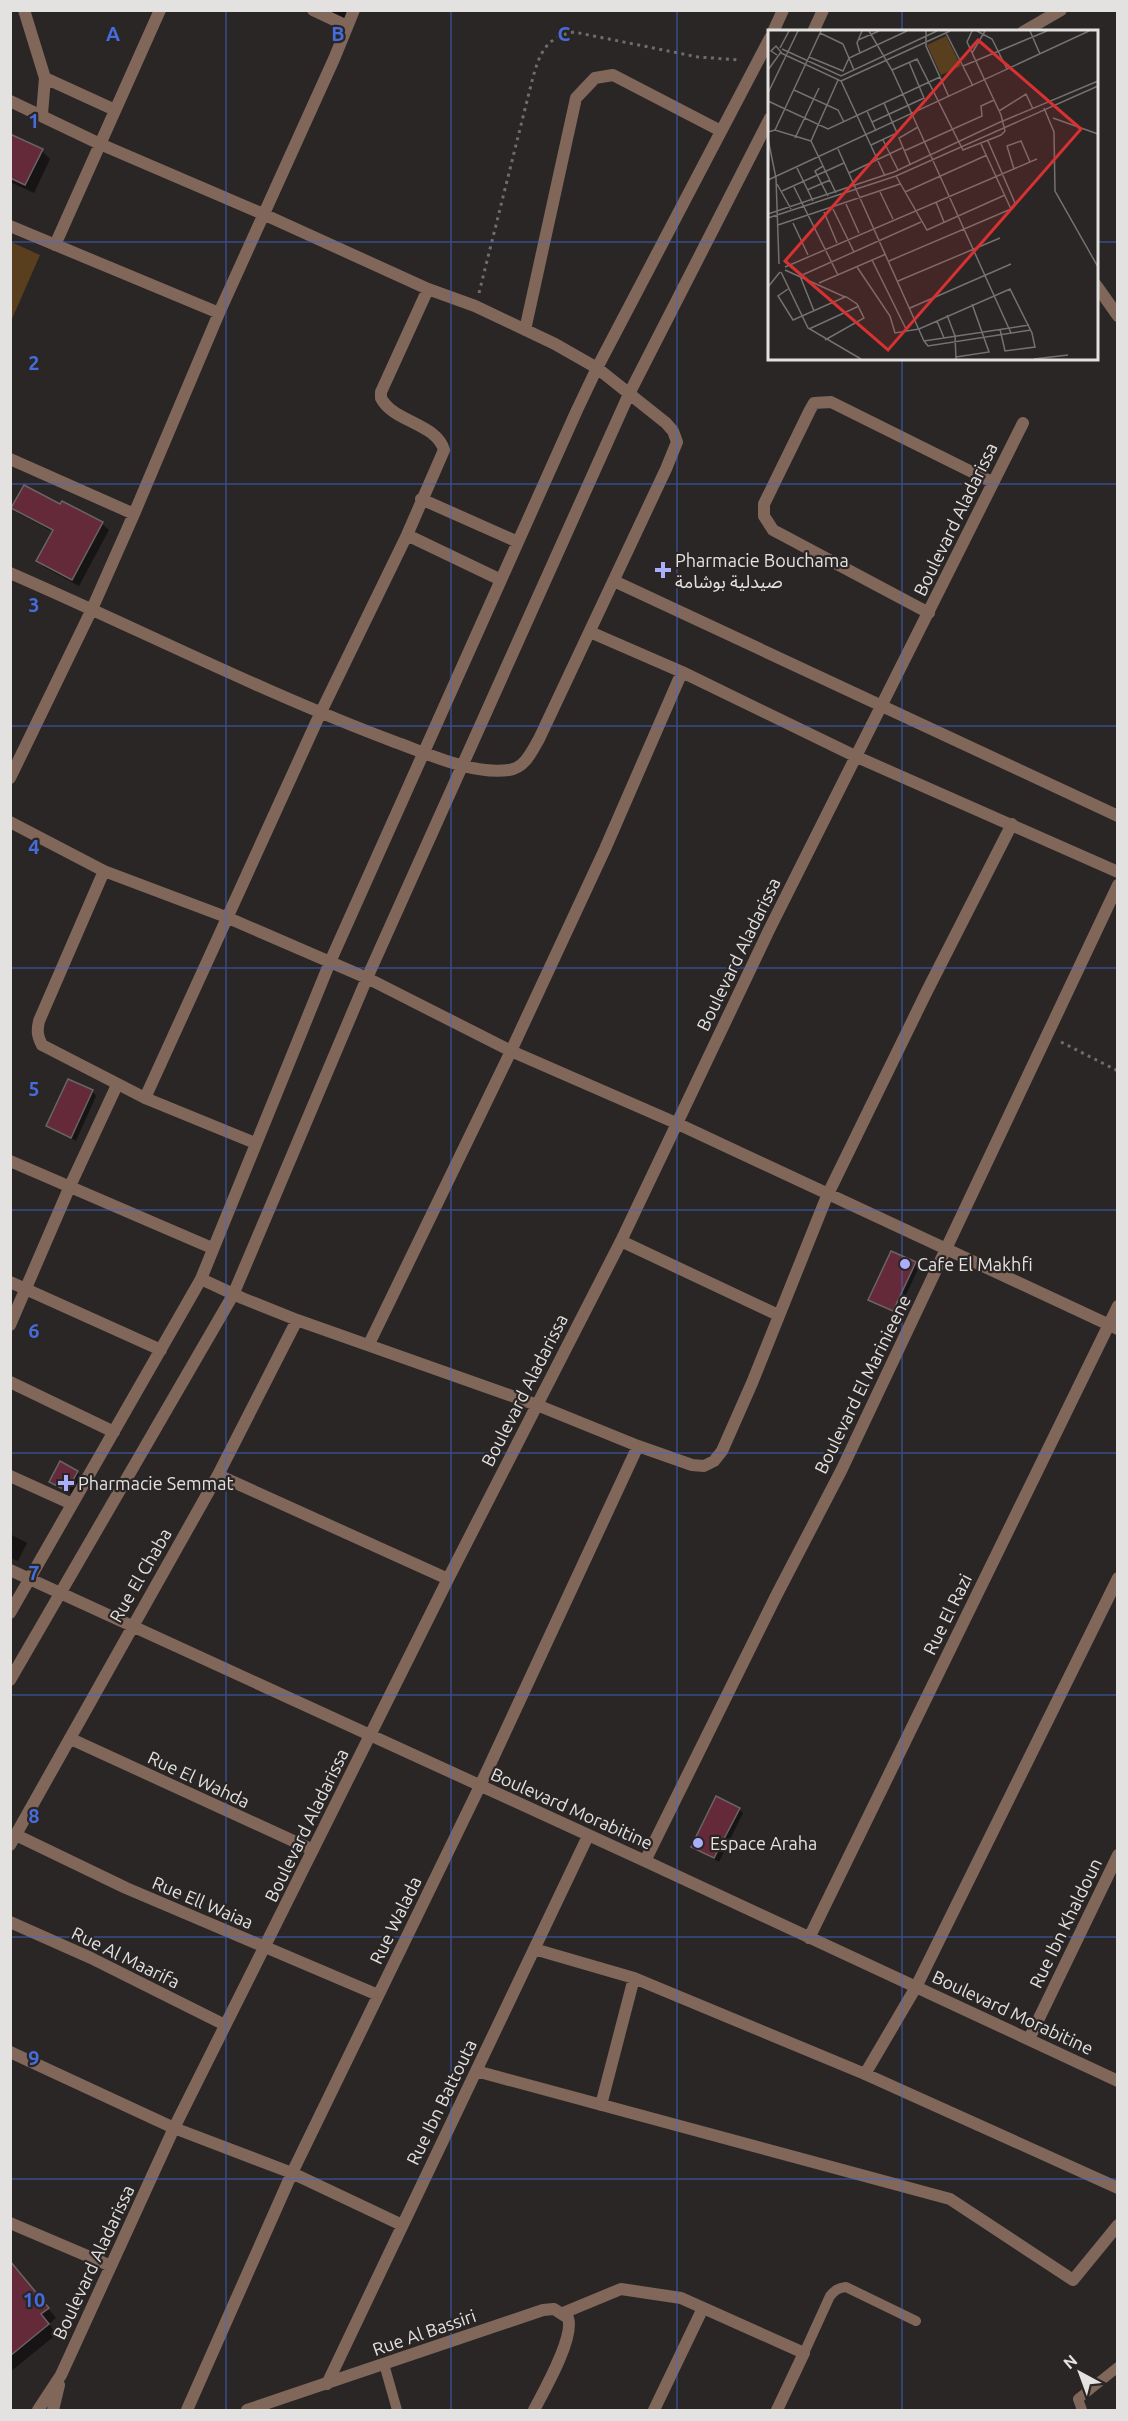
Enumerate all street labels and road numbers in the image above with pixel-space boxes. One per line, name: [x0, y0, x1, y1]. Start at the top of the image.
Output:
street label: Boulevard Aladarissa: [909, 439, 1001, 599]
street label: Boulevard Aladarissa: [692, 874, 784, 1034]
street label: Boulevard El Marinieene: [810, 1291, 914, 1477]
street label: Boulevard Aladarissa: [477, 1311, 571, 1469]
street label: Rue El Chaba: [105, 1525, 175, 1625]
street label: Rue El Razi: [919, 1570, 975, 1658]
street label: Boulevard Aladarissa: [260, 1745, 352, 1905]
street label: Rue El Wahda: [145, 1747, 253, 1811]
street label: Boulevard Morabitine: [488, 1763, 656, 1853]
street label: Rue Ibn Khaldoun: [1025, 1855, 1105, 1991]
street label: Rue Ell Waiaa: [150, 1872, 256, 1932]
street label: Rue Walada: [365, 1873, 425, 1967]
street label: Rue Al Maarifa: [69, 1922, 183, 1992]
street label: Boulevard Morabitine: [929, 1966, 1097, 2058]
street label: Rue Ibn Battouta: [402, 2036, 480, 2168]
street label: Boulevard Aladarissa: [48, 2182, 138, 2342]
street label: Rue Al Bassiri: [370, 2305, 478, 2359]

